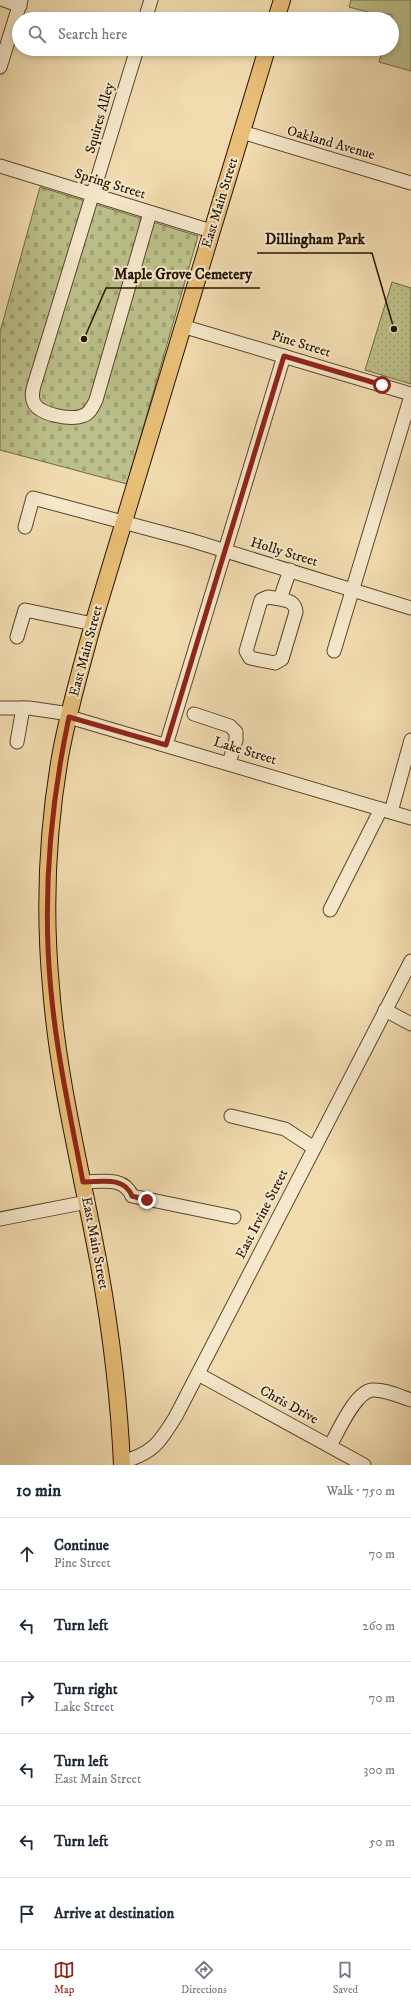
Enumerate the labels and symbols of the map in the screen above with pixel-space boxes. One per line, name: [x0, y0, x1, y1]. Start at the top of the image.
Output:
street label: Squires Alley: [81, 80, 119, 156]
street label: Oakland Avenue: [285, 122, 377, 164]
street label: East Main Street: [198, 155, 242, 250]
street label: Spring Street: [72, 165, 148, 203]
callout: Dillingham Park: [257, 226, 372, 253]
text: Dillingham Park: [265, 230, 365, 249]
callout: Maple Grove Cemetery: [106, 261, 260, 288]
text: Maple Grove Cemetery: [114, 265, 253, 284]
street label: Pine Street: [269, 326, 333, 362]
route start: [373, 376, 391, 394]
street label: Holly Street: [248, 533, 320, 571]
street label: East Main Street: [65, 603, 107, 699]
street label: Lake Street: [211, 733, 279, 769]
street label: East Irvine Street: [232, 1166, 293, 1262]
route end: [138, 1191, 156, 1209]
street label: East Main Street: [77, 1195, 113, 1291]
street label: Chris Drive: [257, 1382, 322, 1429]

